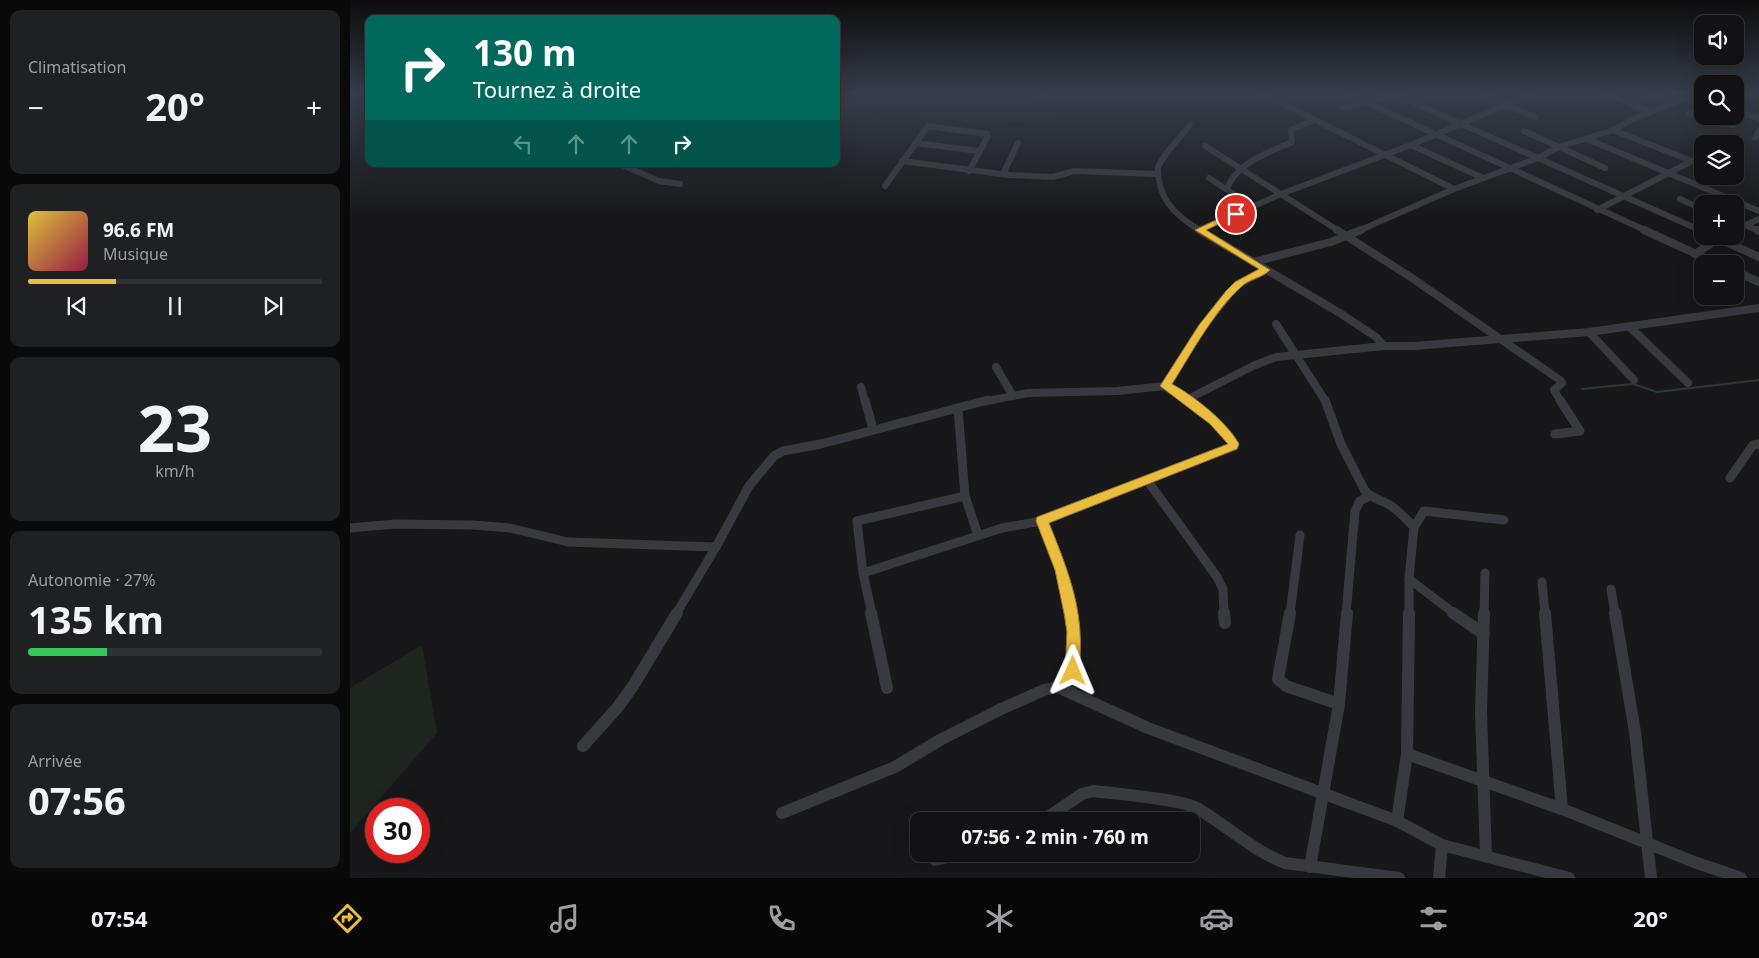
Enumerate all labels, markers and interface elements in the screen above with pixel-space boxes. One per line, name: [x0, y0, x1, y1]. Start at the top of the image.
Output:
map controls: [1694, 15, 1744, 305]
button: sound: [1694, 15, 1744, 65]
text: 130 m: [473, 29, 576, 76]
icon: right: [390, 35, 455, 100]
text: Climatisation: [28, 56, 126, 78]
text: Tournez à droite: [473, 74, 641, 104]
button: search: [1694, 75, 1744, 125]
text: 20°: [145, 80, 205, 132]
text: −: [28, 88, 44, 126]
text: +: [306, 88, 322, 126]
icon: left: [509, 130, 537, 158]
icon: ahead: [562, 130, 590, 158]
icon: ahead: [615, 130, 643, 158]
icon: right: [668, 130, 696, 158]
button: layers: [1694, 135, 1744, 185]
pin: [1215, 193, 1257, 235]
button: +: [1694, 195, 1744, 245]
icon: arrive: [1222, 200, 1250, 228]
text: 96.6 FM: [103, 217, 174, 243]
text: Musique: [103, 243, 168, 265]
button: −: [1694, 255, 1744, 305]
icon: previous: [63, 292, 91, 320]
icon: pause: [161, 292, 189, 320]
icon: next: [259, 292, 287, 320]
text: 23: [138, 383, 212, 471]
text: km/h: [155, 460, 195, 482]
text: Autonomie · 27%: [28, 569, 155, 591]
text: 135 km: [28, 593, 164, 645]
position arrow: [1046, 644, 1098, 696]
text: Arrivée: [28, 750, 82, 772]
text: 07:56: [28, 774, 126, 826]
speed limit sign: 30: [365, 798, 430, 863]
text: 07:56 · 2 min · 760 m: [961, 824, 1149, 850]
icon: directions: [330, 901, 365, 936]
icon: music: [547, 901, 582, 936]
icon: phone: [764, 901, 799, 936]
icon: climate: [982, 901, 1017, 936]
icon: car: [1199, 901, 1234, 936]
icon: filters: [1416, 901, 1451, 936]
text: 07:54: [91, 903, 148, 933]
text: 20°: [1633, 903, 1668, 933]

